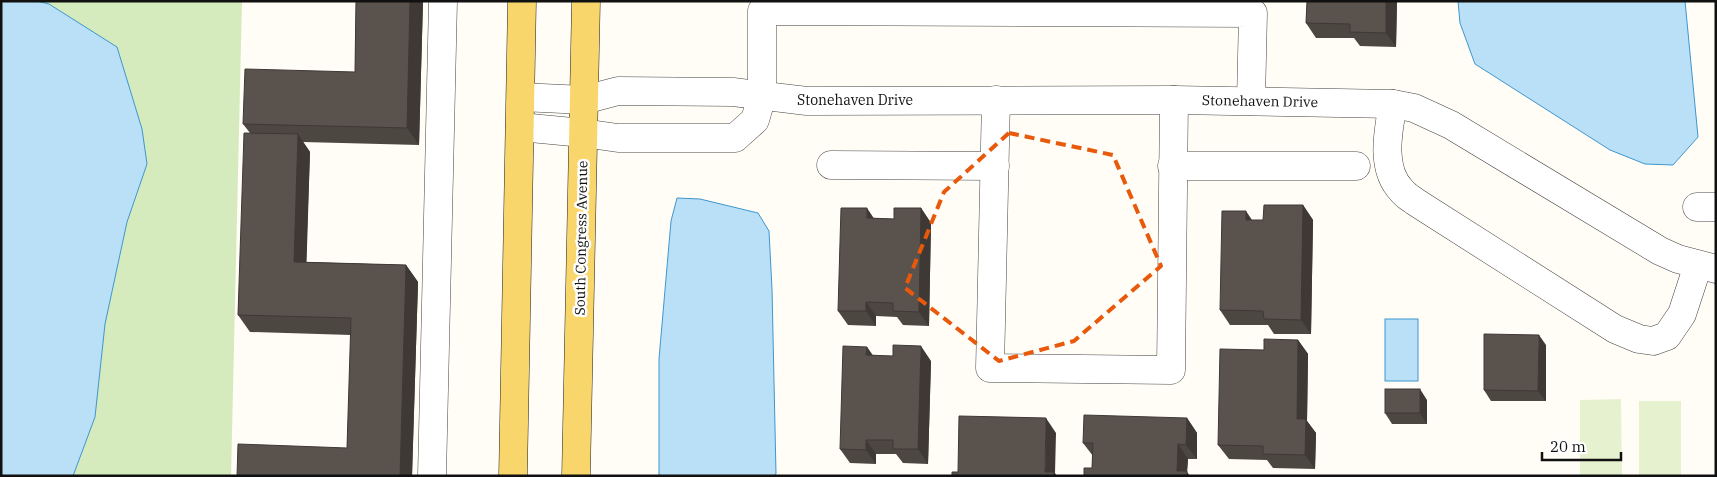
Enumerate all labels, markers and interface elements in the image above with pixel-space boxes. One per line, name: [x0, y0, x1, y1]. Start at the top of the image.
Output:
street label: Stonehaven Drive: [797, 91, 913, 109]
street label: Stonehaven Drive: [1202, 91, 1318, 111]
street label: South Congress Avenue: [571, 160, 591, 316]
scale bar: [1542, 430, 1621, 462]
text: 20 m: [1550, 437, 1586, 456]

